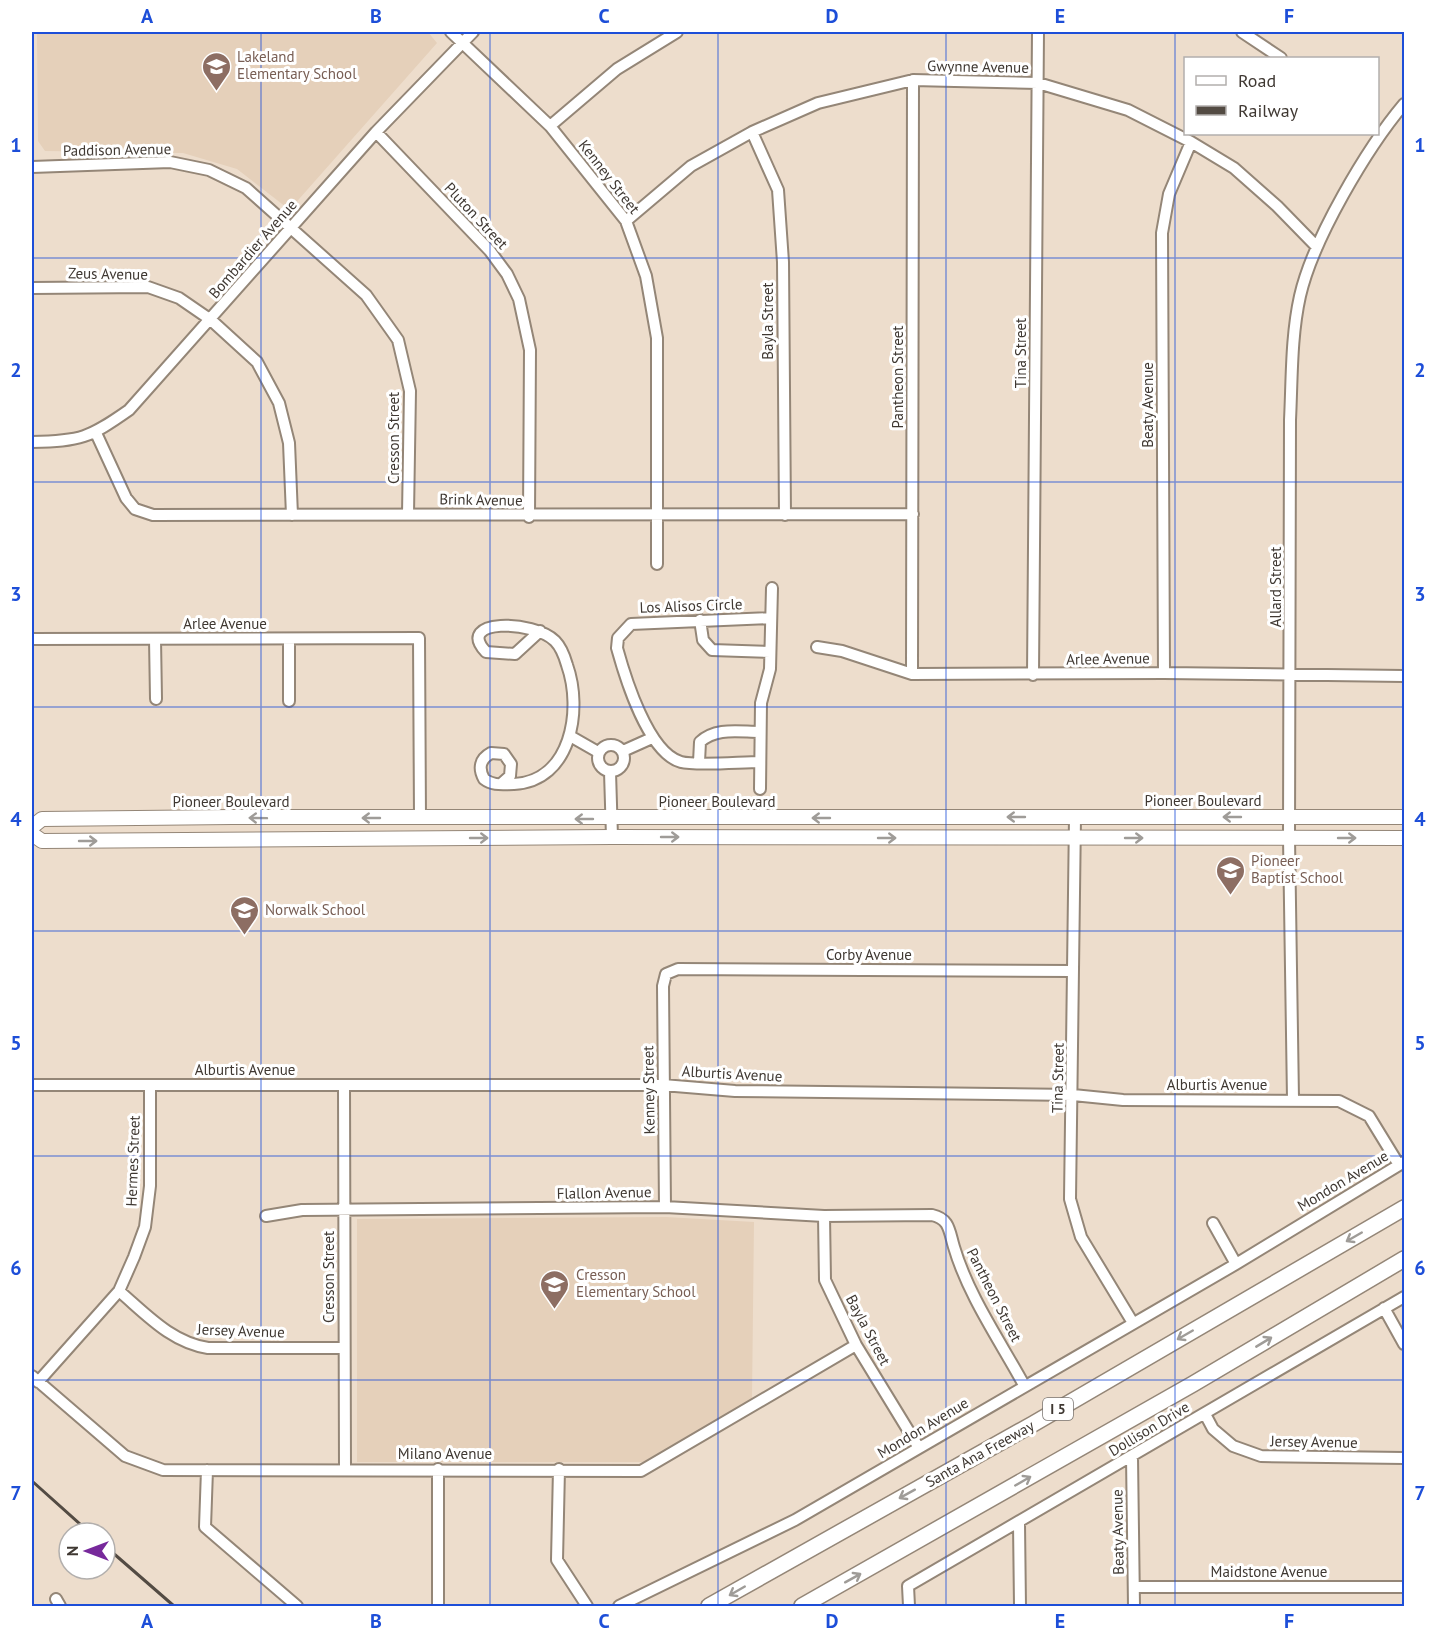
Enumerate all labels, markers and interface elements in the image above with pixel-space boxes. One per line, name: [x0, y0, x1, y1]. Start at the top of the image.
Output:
text: A: [141, 3, 154, 29]
text: B: [370, 3, 382, 29]
text: C: [598, 3, 610, 29]
text: D: [826, 3, 839, 29]
text: E: [1055, 3, 1065, 29]
text: F: [1284, 3, 1294, 29]
place label: Lakeland Elementary School: [237, 47, 357, 83]
school or university icon: Lakeland Elementary School: [200, 50, 232, 92]
street label: Gwynne Avenue: [927, 56, 1029, 77]
legend: [1184, 57, 1379, 135]
text: Road: [1238, 69, 1276, 92]
text: Railway: [1238, 99, 1299, 122]
text: 1: [10, 132, 22, 158]
text: 1: [1414, 132, 1426, 158]
street label: Kenney Street: [575, 136, 644, 217]
street label: Paddison Avenue: [63, 139, 171, 160]
street label: Pluton Street: [441, 178, 512, 253]
street label: Bombardier Avenue: [205, 195, 301, 302]
street label: Zeus Avenue: [68, 263, 148, 284]
street label: Bayla Street: [758, 282, 777, 360]
street label: Tina Street: [1011, 318, 1030, 388]
street label: Pantheon Street: [888, 326, 907, 428]
text: 2: [10, 357, 22, 383]
text: 2: [1414, 357, 1426, 383]
street label: Beaty Avenue: [1138, 362, 1157, 448]
street label: Cresson Street: [384, 392, 403, 484]
street label: Brink Avenue: [439, 489, 523, 510]
street label: Allard Street: [1266, 547, 1285, 627]
text: 3: [10, 581, 22, 607]
text: 3: [1414, 581, 1426, 607]
street label: Los Alisos Circle: [639, 594, 743, 617]
street label: Arlee Avenue: [183, 614, 267, 633]
street label: Arlee Avenue: [1066, 648, 1150, 669]
street label: Pioneer Boulevard: [1144, 791, 1262, 810]
street label: Pioneer Boulevard: [172, 792, 290, 811]
street label: Pioneer Boulevard: [658, 792, 776, 811]
text: 4: [10, 806, 22, 832]
text: 4: [1414, 806, 1426, 832]
one-way arrow: [1007, 811, 1027, 823]
one-way arrow: [1222, 811, 1242, 823]
one-way arrow: [248, 812, 268, 824]
one-way arrow: [361, 812, 381, 824]
one-way arrow: [812, 812, 832, 824]
one-way arrow: [575, 813, 595, 825]
one-way arrow: [660, 831, 680, 843]
one-way arrow: [468, 832, 488, 844]
one-way arrow: [877, 832, 897, 844]
one-way arrow: [1123, 832, 1143, 844]
one-way arrow: [1336, 832, 1356, 844]
one-way arrow: [77, 835, 97, 847]
place label: Pioneer Baptist School: [1251, 851, 1344, 887]
school or university icon: Pioneer Baptist School: [1214, 854, 1246, 896]
school or university icon: Norwalk School: [228, 894, 260, 936]
place label: Norwalk School: [265, 900, 366, 919]
street label: Corby Avenue: [826, 945, 912, 964]
text: 5: [10, 1030, 22, 1056]
text: 5: [1414, 1030, 1426, 1056]
street label: Tina Street: [1047, 1043, 1068, 1113]
street label: Kenney Street: [638, 1046, 659, 1134]
street label: Alburtis Avenue: [195, 1060, 295, 1079]
street label: Alburtis Avenue: [681, 1061, 783, 1086]
street label: Alburtis Avenue: [1167, 1075, 1267, 1094]
street label: Hermes Street: [121, 1115, 144, 1207]
street label: Mondon Avenue: [1294, 1146, 1392, 1215]
street label: Flallon Avenue: [556, 1182, 652, 1203]
street label: Cresson Street: [319, 1231, 338, 1323]
one-way arrow: [1346, 1232, 1363, 1244]
street label: Pantheon Street: [963, 1245, 1026, 1345]
text: 6: [10, 1255, 22, 1281]
text: 6: [1414, 1255, 1426, 1281]
place label: Cresson Elementary School: [576, 1265, 696, 1301]
school or university icon: Cresson Elementary School: [539, 1268, 571, 1310]
street label: Bayla Street: [842, 1291, 895, 1368]
street label: Jersey Avenue: [196, 1319, 285, 1342]
one-way arrow: [1177, 1330, 1194, 1342]
one-way arrow: [1255, 1335, 1272, 1347]
street label: Mondon Avenue: [874, 1393, 972, 1462]
street label: Dollison Drive: [1105, 1397, 1193, 1460]
road number: I 5: [1043, 1398, 1073, 1420]
street label: Santa Ana Freeway: [922, 1416, 1037, 1491]
street label: Jersey Avenue: [1269, 1431, 1358, 1452]
street label: Milano Avenue: [398, 1444, 492, 1463]
one-way arrow: [1014, 1475, 1031, 1487]
text: 7: [10, 1480, 22, 1506]
text: 7: [1414, 1480, 1426, 1506]
one-way arrow: [898, 1489, 915, 1501]
street label: Beaty Avenue: [1107, 1489, 1128, 1575]
north arrow: [57, 1521, 117, 1581]
text: N: [62, 1546, 82, 1556]
street label: Maidstone Avenue: [1211, 1562, 1327, 1581]
one-way arrow: [844, 1572, 861, 1584]
one-way arrow: [729, 1585, 746, 1597]
text: A: [141, 1608, 154, 1634]
text: B: [370, 1608, 382, 1634]
text: C: [598, 1608, 610, 1634]
text: D: [826, 1608, 839, 1634]
text: E: [1055, 1608, 1065, 1634]
text: F: [1284, 1608, 1294, 1634]

